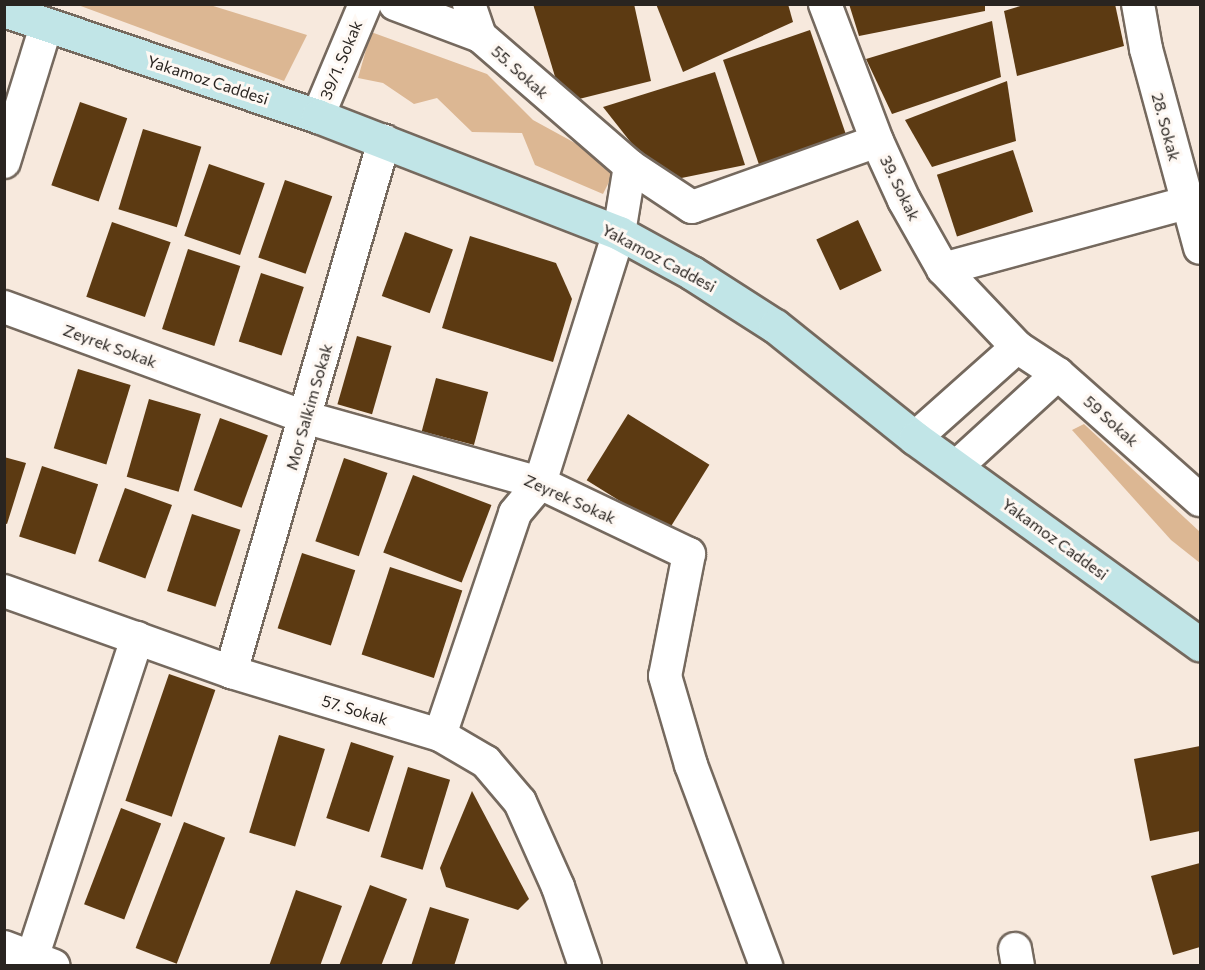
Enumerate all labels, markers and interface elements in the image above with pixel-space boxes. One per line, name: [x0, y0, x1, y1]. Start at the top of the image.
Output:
street label: 39/1. Sokak: [316, 18, 366, 102]
street label: 55. Sokak: [488, 42, 552, 102]
street label: Yakamoz Caddesi: [145, 51, 271, 109]
street label: 28. Sokak: [1148, 91, 1184, 163]
street label: 39. Sokak: [876, 152, 924, 224]
street label: Yakamoz Caddesi: [599, 220, 719, 296]
street label: Zeyrek Sokak: [61, 320, 159, 372]
street label: Mor Salkim Sokak: [282, 342, 336, 472]
street label: 59 Sokak: [1080, 392, 1142, 450]
street label: Zeyrek Sokak: [521, 470, 619, 528]
street label: Yakamoz Caddesi: [998, 494, 1112, 584]
street label: 57. Sokak: [320, 691, 390, 729]

